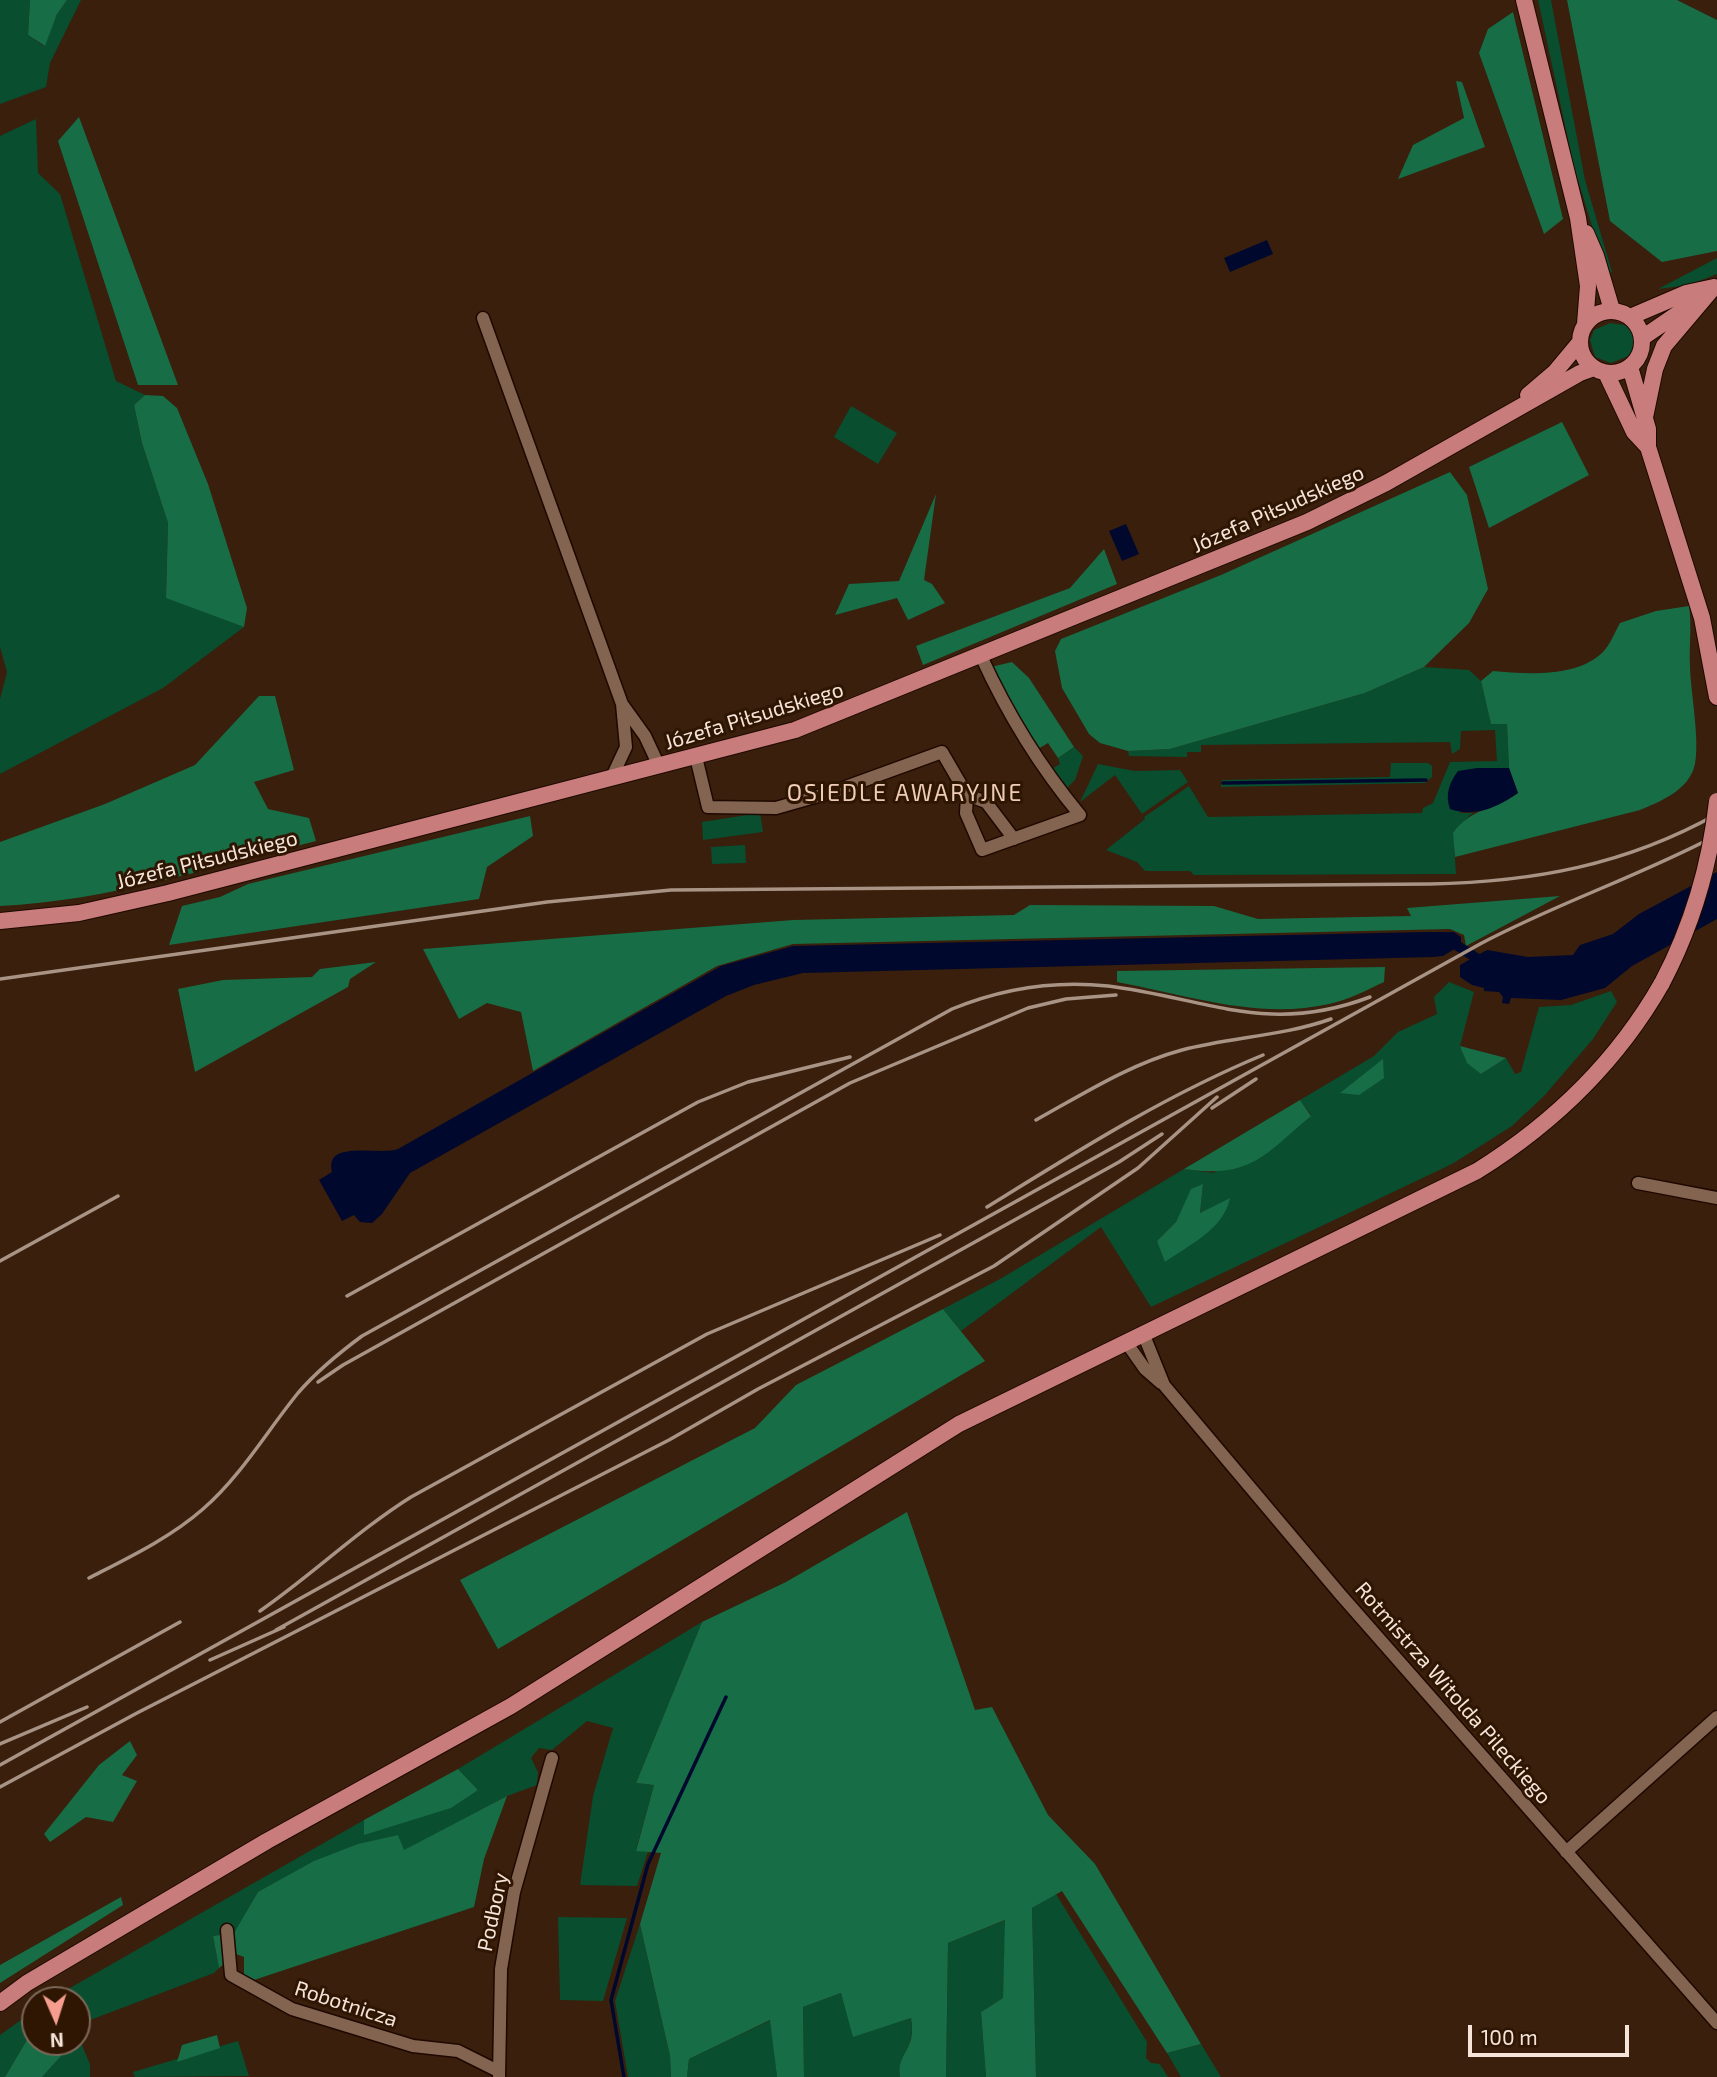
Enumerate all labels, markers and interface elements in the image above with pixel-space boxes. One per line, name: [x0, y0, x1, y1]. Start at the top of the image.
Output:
street label: Józefa Piłsudskiego: [1188, 460, 1368, 558]
street label: Józefa Piłsudskiego: [661, 677, 847, 755]
district label: OSIEDLE AWARYJNE: [789, 779, 1021, 807]
street label: Józefa Piłsudskiego: [114, 825, 300, 895]
street label: Rotmistrza Witolda Pileckiego: [1350, 1577, 1556, 1809]
street label: Podbory: [472, 1870, 514, 1954]
street label: Robotnicza: [291, 1976, 401, 2032]
north arrow: [21, 1986, 91, 2056]
scale bar: [1472, 2010, 1633, 2054]
text: 100 m: [1481, 2024, 1538, 2049]
text: N: [50, 2029, 64, 2052]

